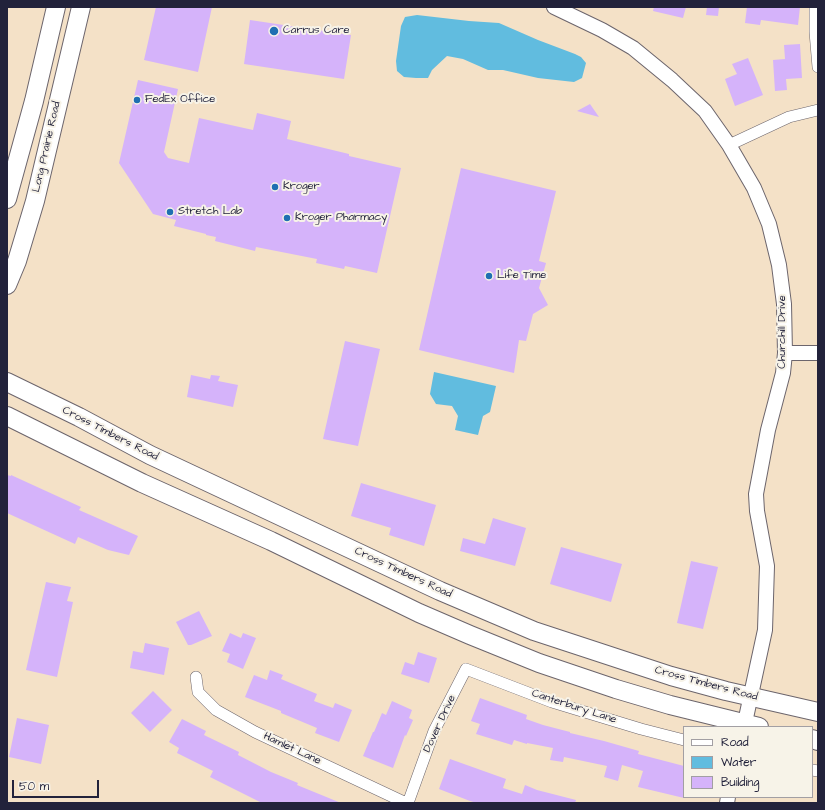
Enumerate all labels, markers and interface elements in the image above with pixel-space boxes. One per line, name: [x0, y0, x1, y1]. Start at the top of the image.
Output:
place label: Carrus Care: [283, 24, 349, 38]
marker: Carrus Care: [268, 25, 280, 37]
place label: FedEx Office: [145, 93, 215, 107]
marker: FedEx Office: [132, 95, 142, 105]
street label: Long Prairie Road: [30, 100, 64, 194]
place label: Kroger: [283, 180, 320, 194]
marker: Kroger: [270, 182, 280, 192]
place label: Stretch Lab: [178, 205, 242, 219]
marker: Stretch Lab: [165, 207, 175, 217]
place label: Kroger Pharmacy: [295, 211, 387, 225]
marker: Kroger Pharmacy: [282, 213, 292, 223]
place label: Life Time: [497, 269, 546, 283]
marker: Life Time: [484, 271, 494, 281]
street label: Churchill Drive: [776, 295, 790, 369]
street label: Cross Timbers Road: [60, 404, 160, 464]
street label: Cross Timbers Road: [352, 545, 454, 601]
street label: Cross Timbers Road: [653, 664, 759, 704]
street label: Canterbury Lane: [530, 687, 618, 727]
street label: Dover Drive: [421, 693, 459, 755]
legend: [683, 726, 813, 798]
street label: Hamlet Lane: [261, 730, 323, 768]
text: Road: [721, 734, 749, 751]
text: Water: [721, 754, 756, 771]
scale bar: [14, 772, 101, 798]
text: Building: [721, 774, 759, 791]
text: 50 m: [19, 778, 49, 795]

